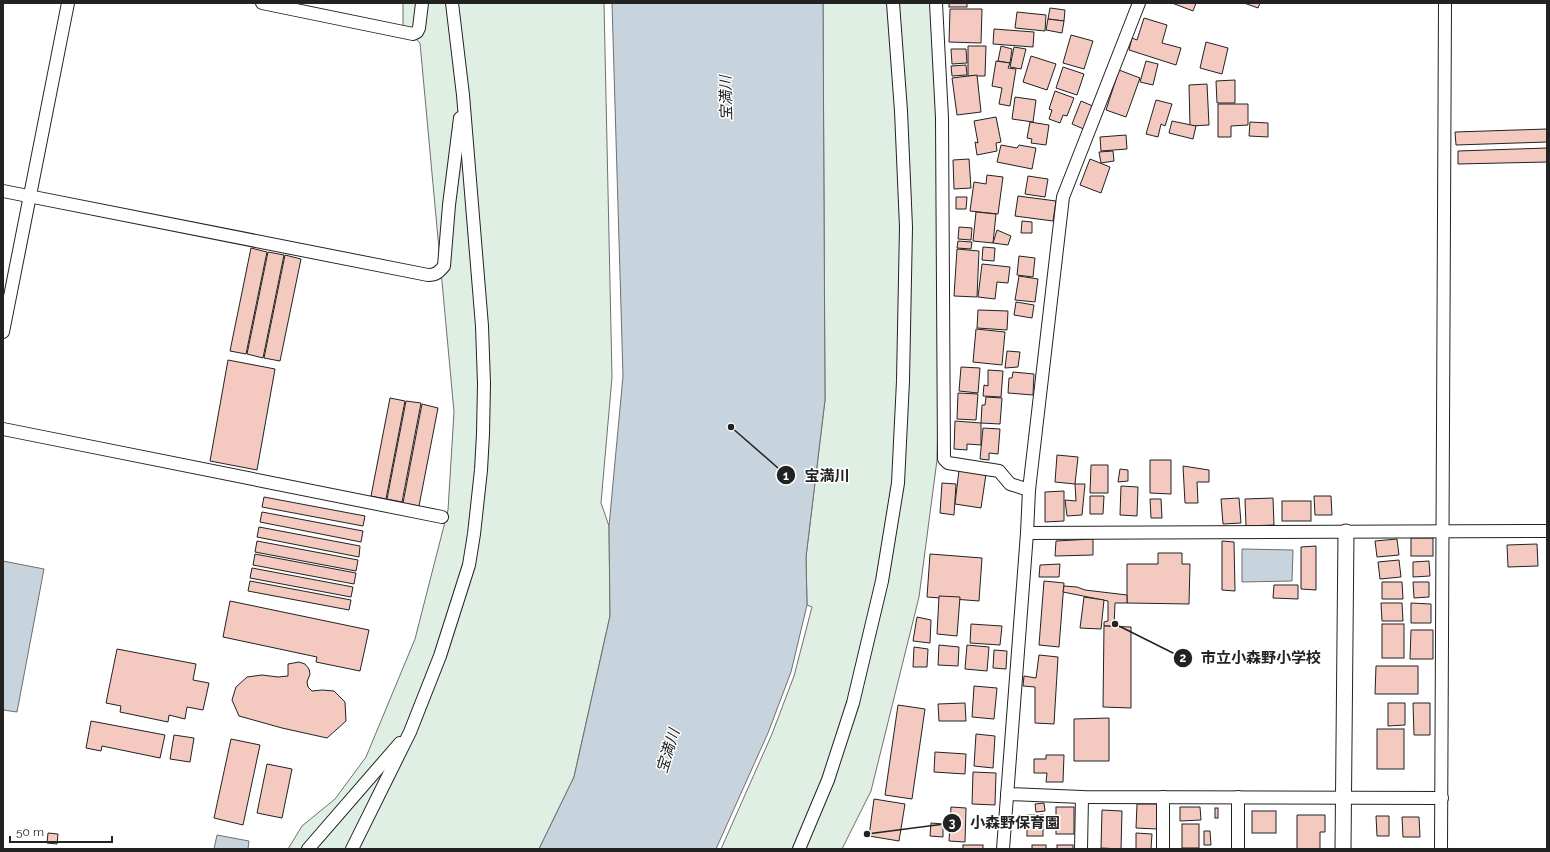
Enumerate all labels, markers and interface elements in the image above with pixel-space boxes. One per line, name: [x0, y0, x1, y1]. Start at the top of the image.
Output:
water label: 宝満川: [717, 73, 735, 121]
callout: 宝満川: [776, 462, 857, 489]
text: 宝満川: [804, 467, 850, 485]
text: 1: [783, 469, 789, 483]
callout: 市立小森野小学校: [1173, 644, 1329, 671]
text: 市立小森野小学校: [1201, 649, 1321, 667]
text: 2: [1180, 651, 1187, 665]
water label: 宝満川: [653, 725, 684, 775]
callout: 小森野保育園: [942, 809, 1068, 836]
text: 小森野保育園: [970, 814, 1060, 832]
text: 3: [949, 816, 956, 830]
scale bar: [10, 818, 112, 844]
text: 50 m: [16, 825, 44, 839]

